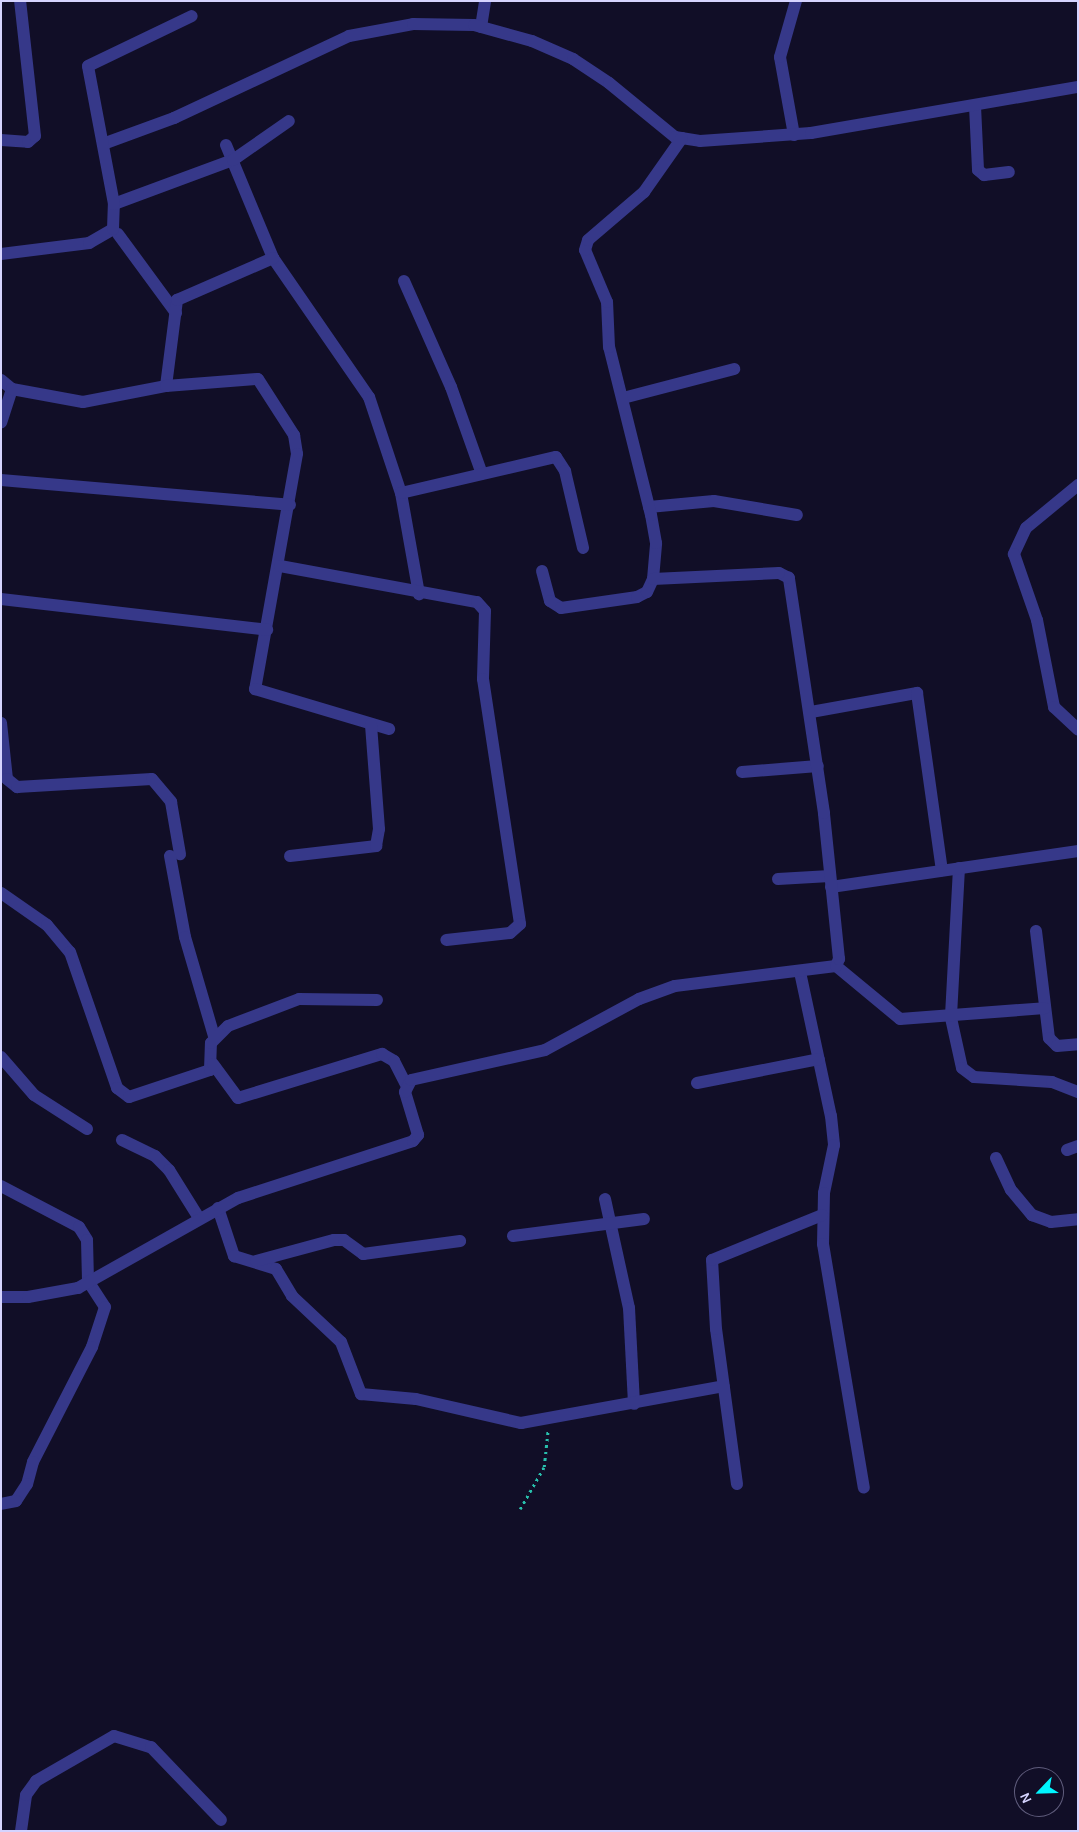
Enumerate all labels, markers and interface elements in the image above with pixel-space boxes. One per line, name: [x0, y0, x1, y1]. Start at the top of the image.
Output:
north arrow: [1014, 1767, 1064, 1817]
text: N: [1016, 1790, 1036, 1806]

